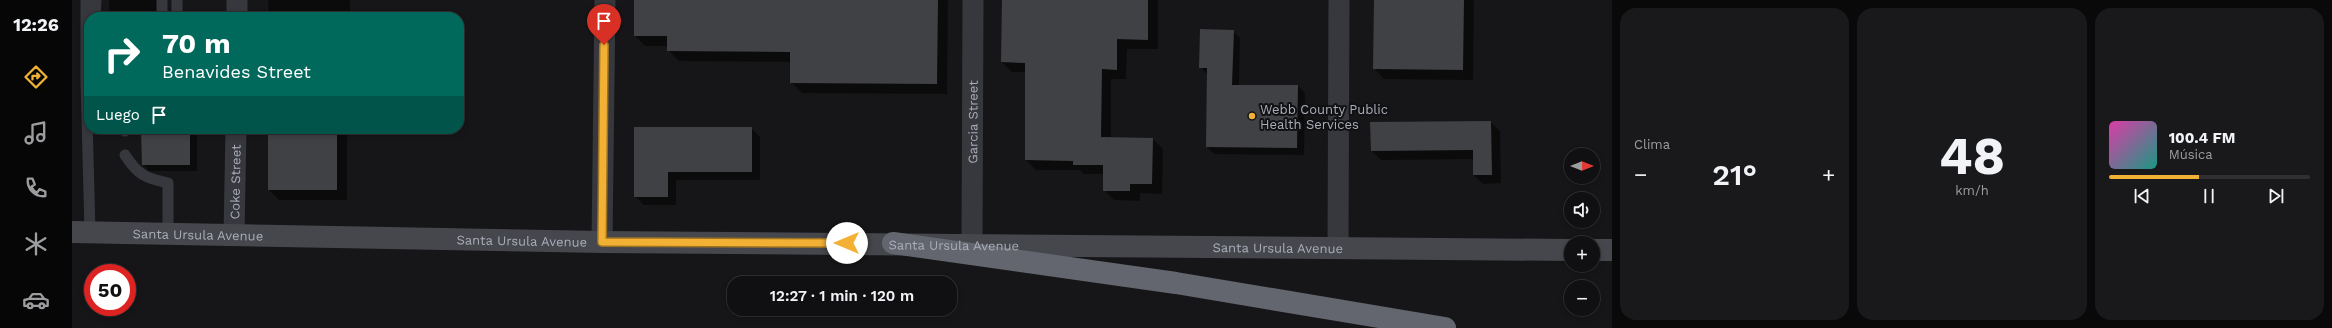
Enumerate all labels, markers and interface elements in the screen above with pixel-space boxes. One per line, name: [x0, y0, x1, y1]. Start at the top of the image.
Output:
pin: [587, 4, 621, 45]
icon: arrive: [593, 10, 615, 32]
text: 12:26: [13, 14, 59, 35]
text: 70 m: [162, 27, 231, 60]
icon: right: [96, 28, 148, 80]
text: Benavides Street: [162, 61, 311, 82]
icon: directions: [22, 63, 50, 91]
street label: Garcia Street: [965, 80, 980, 164]
place label: Webb County Public Health Services: [1260, 102, 1388, 132]
icon: arrive: [148, 104, 170, 126]
text: Luego: [96, 106, 140, 124]
marker: Webb County Public Health Services: [1247, 111, 1257, 121]
icon: music: [22, 119, 50, 147]
text: 48: [1939, 126, 2005, 187]
text: 100.4 FM: [2169, 129, 2235, 147]
text: Clima: [1634, 137, 1670, 152]
street label: Coke Street: [227, 144, 243, 220]
text: Música: [2169, 147, 2213, 162]
north arrow: [1564, 148, 1600, 184]
map controls: [1564, 148, 1600, 316]
text: 21°: [1712, 157, 1757, 192]
text: −: [1634, 162, 1647, 187]
text: +: [1822, 162, 1835, 187]
icon: phone: [22, 174, 50, 202]
text: km/h: [1955, 183, 1989, 198]
icon: previous: [2131, 185, 2153, 207]
icon: pause: [2198, 185, 2220, 207]
icon: next: [2265, 185, 2287, 207]
button: sound: [1564, 192, 1600, 228]
position arrow: [826, 222, 868, 264]
street label: Santa Ursula Avenue: [133, 226, 263, 243]
icon: climate: [22, 230, 50, 258]
street label: Santa Ursula Avenue: [457, 232, 587, 249]
button: +: [1564, 236, 1600, 272]
street label: Santa Ursula Avenue: [889, 237, 1019, 253]
street label: Santa Ursula Avenue: [1213, 240, 1343, 256]
speed limit sign: 50: [84, 264, 136, 316]
button: −: [1564, 280, 1600, 316]
icon: car: [22, 286, 50, 314]
text: 12:27 · 1 min · 120 m: [770, 287, 914, 305]

